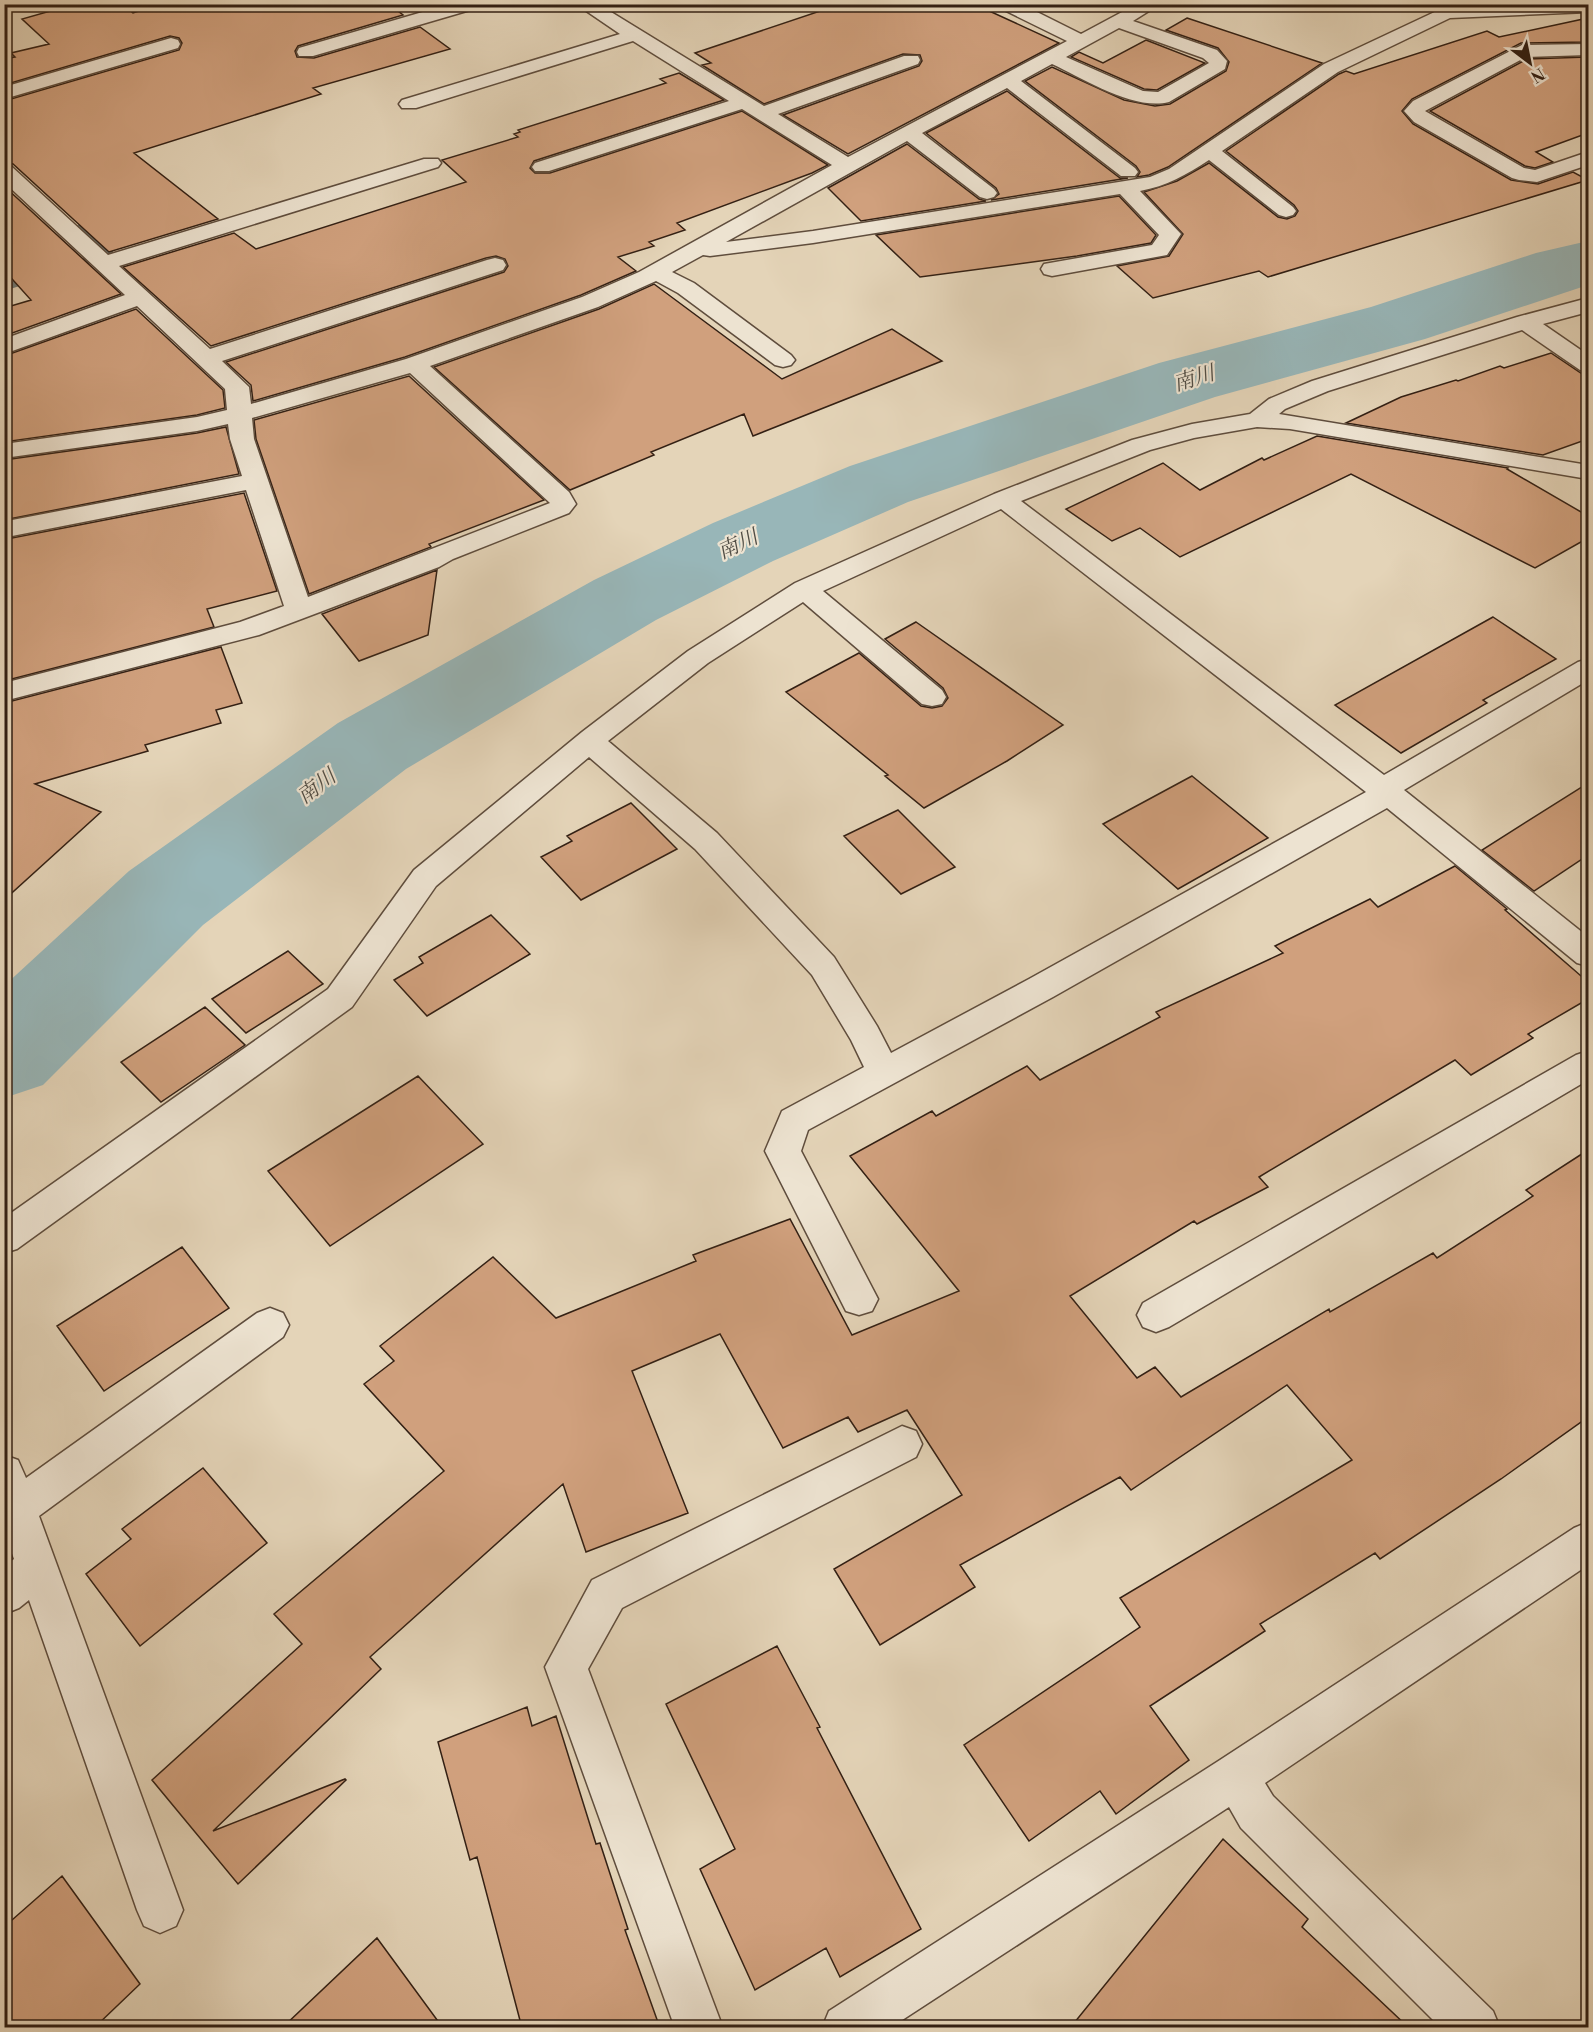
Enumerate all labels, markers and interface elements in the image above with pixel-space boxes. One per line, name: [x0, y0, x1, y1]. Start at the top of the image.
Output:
north arrow: [1500, 33, 1560, 93]
text: N: [1526, 63, 1548, 87]
water label: 南川: [1170, 360, 1220, 398]
water label: 南川: [713, 523, 764, 566]
water label: 南川: [292, 763, 343, 810]

